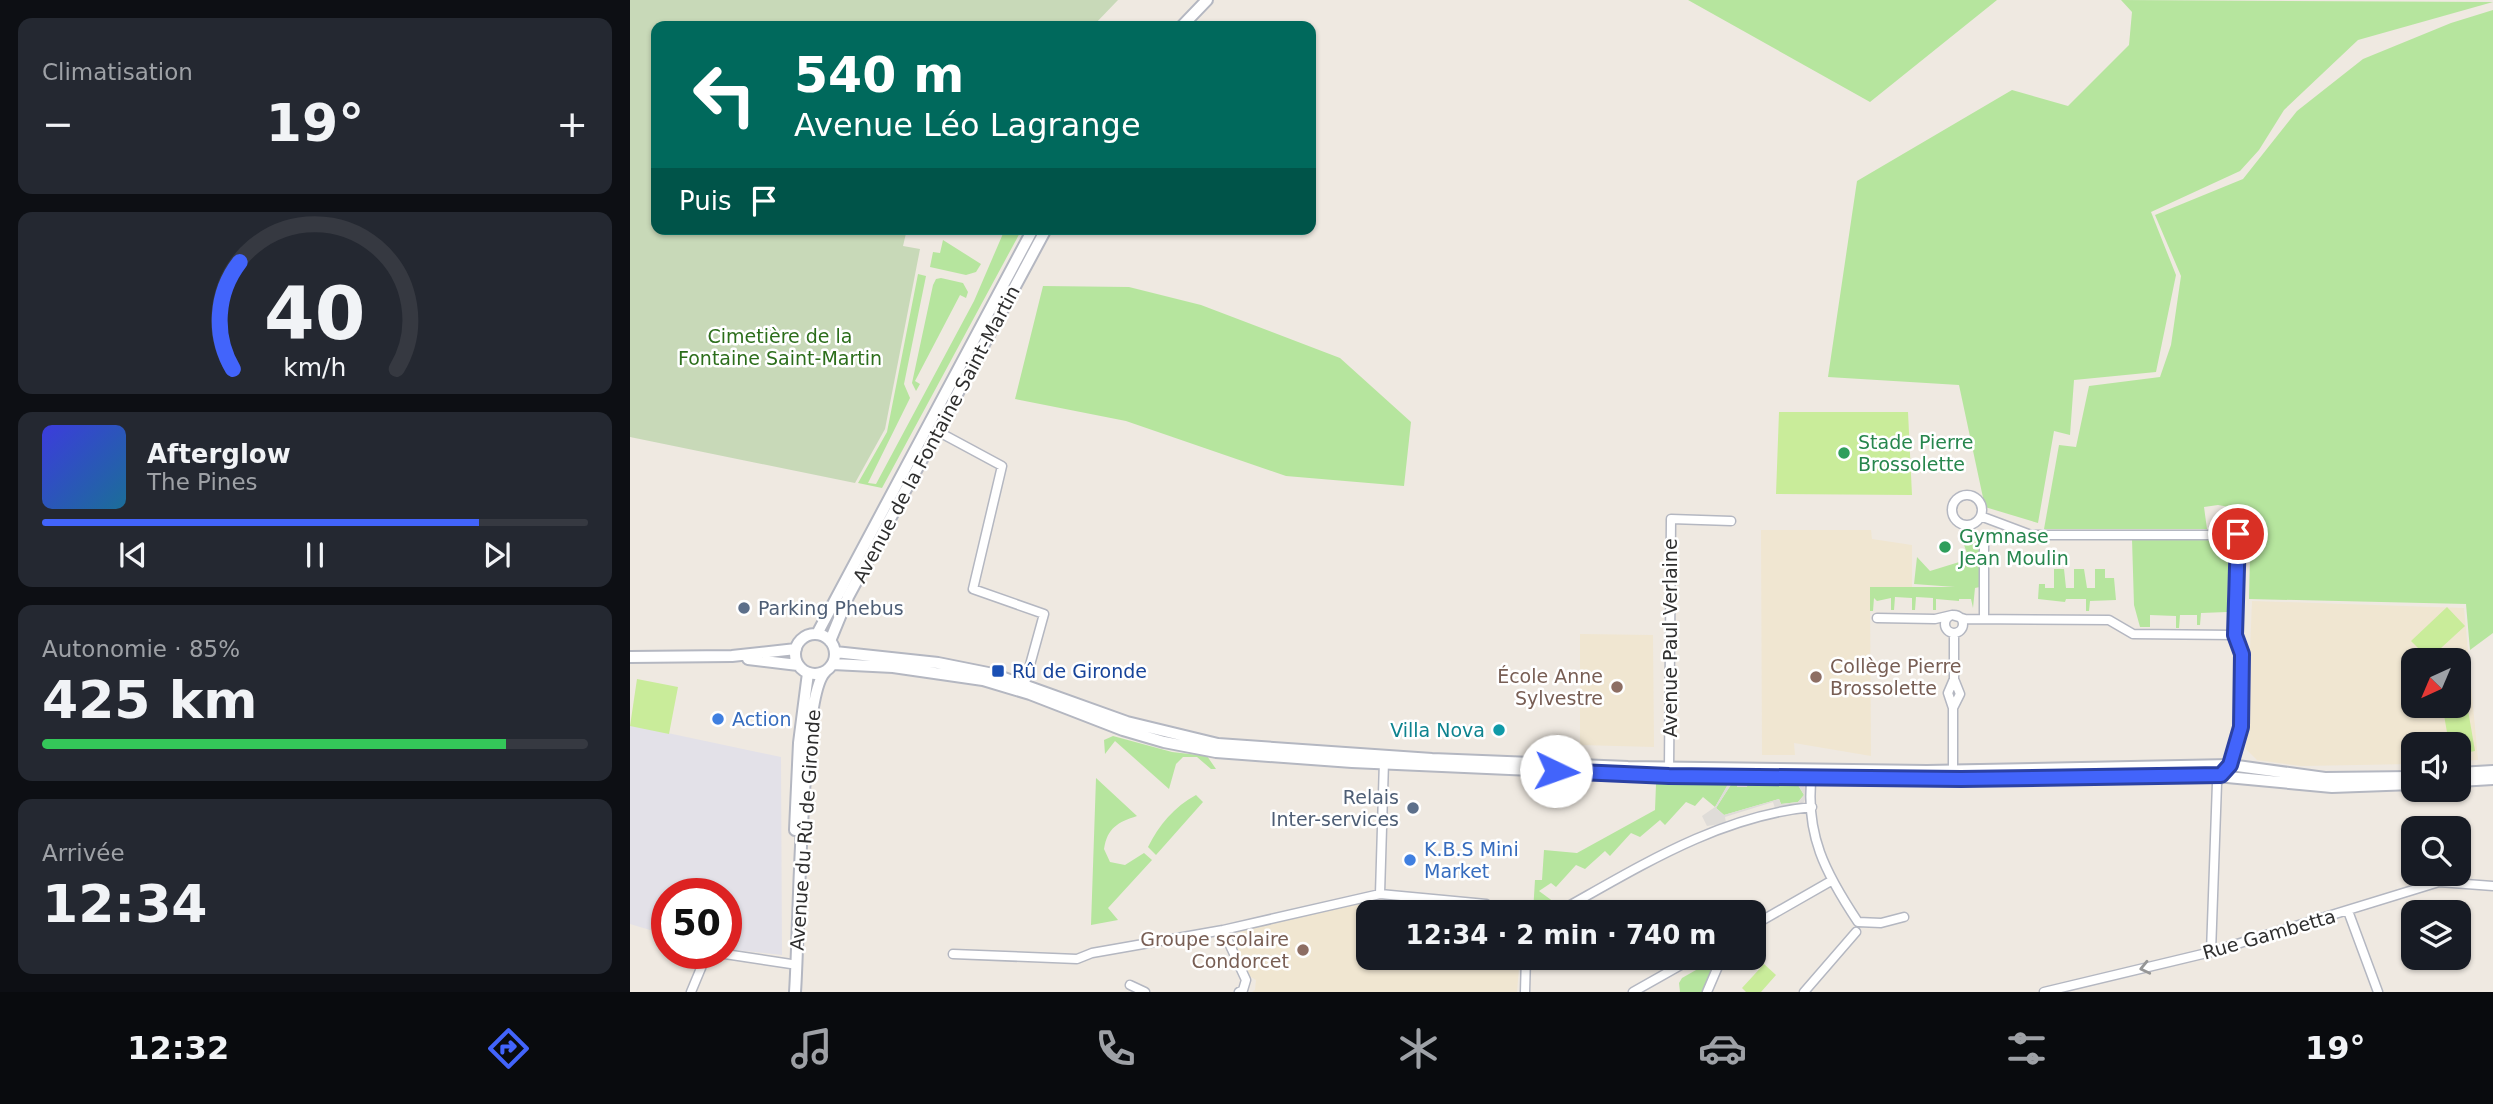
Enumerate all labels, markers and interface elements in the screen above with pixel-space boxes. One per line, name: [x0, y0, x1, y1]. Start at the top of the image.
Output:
text: 540 m: [794, 47, 964, 104]
icon: left: [679, 49, 770, 140]
text: Climatisation: [42, 59, 193, 85]
text: 19°: [266, 93, 364, 153]
text: −: [42, 102, 74, 146]
text: +: [556, 102, 588, 146]
text: Avenue Léo Lagrange: [794, 106, 1141, 144]
icon: arrive: [745, 182, 783, 220]
text: Puis: [679, 186, 731, 216]
text: 40: [264, 271, 366, 356]
street label: Avenue de la Fontaine Saint-Martin: [848, 282, 1024, 586]
park label: Cimetière de la Fontaine Saint-Martin: [678, 325, 882, 369]
text: km/h: [283, 352, 347, 381]
place label: Stade Pierre Brossolette: [1858, 431, 1974, 475]
text: Afterglow: [147, 439, 291, 469]
marker: Stade Pierre Brossolette: [1836, 445, 1852, 461]
text: The Pines: [147, 469, 258, 495]
pin: [2208, 504, 2268, 564]
icon: arrive: [2219, 515, 2257, 553]
place label: Gymnase Jean Moulin: [1958, 525, 2069, 569]
icon: previous: [114, 536, 152, 574]
icon: pause: [296, 536, 334, 574]
icon: next: [478, 536, 516, 574]
street label: Avenue Paul Verlaine: [1659, 538, 1681, 738]
marker: Gymnase Jean Moulin: [1937, 539, 1953, 555]
place label: Parking Phebus: [758, 597, 904, 619]
marker: Parking Phebus: [736, 600, 752, 616]
text: Autonomie · 85%: [42, 636, 240, 662]
north arrow: [2401, 648, 2471, 718]
map controls: [2401, 648, 2471, 970]
place label: Collège Pierre Brossolette: [1830, 655, 1962, 699]
place label: Rû de Gironde: [1012, 660, 1147, 682]
marker: Rû de Gironde: [990, 663, 1006, 679]
place label: École Anne Sylvestre: [1497, 665, 1603, 709]
marker: Collège Pierre Brossolette: [1808, 669, 1824, 685]
text: 425 km: [42, 670, 257, 730]
marker: École Anne Sylvestre: [1609, 679, 1625, 695]
place label: Action: [732, 708, 792, 730]
street label: Avenue du Rû de Gironde: [786, 709, 824, 951]
marker: Action: [710, 711, 726, 727]
place label: Villa Nova: [1390, 719, 1485, 741]
marker: Villa Nova: [1491, 722, 1507, 738]
button: sound: [2401, 732, 2471, 802]
position arrow: [1519, 734, 1593, 808]
place label: Relais Inter-services: [1271, 786, 1399, 830]
marker: Relais Inter-services: [1405, 800, 1421, 816]
button: search: [2401, 816, 2471, 886]
place label: K.B.S Mini Market: [1424, 838, 1519, 882]
text: Arrivée: [42, 840, 125, 866]
marker: K.B.S Mini Market: [1402, 852, 1418, 868]
text: 12:34: [42, 874, 208, 934]
speed limit sign: 50: [651, 878, 742, 969]
button: layers: [2401, 900, 2471, 970]
street label: Rue Gambetta: [2200, 905, 2338, 963]
text: 12:34 · 2 min · 740 m: [1406, 920, 1716, 950]
place label: Groupe scolaire Condorcet: [1140, 928, 1289, 972]
marker: Groupe scolaire Condorcet: [1295, 942, 1311, 958]
one-way arrow: [2139, 960, 2151, 974]
icon: directions: [484, 1024, 533, 1073]
icon: music: [787, 1024, 836, 1073]
icon: phone: [1091, 1024, 1140, 1073]
icon: climate: [1394, 1024, 1443, 1073]
icon: car: [1698, 1024, 1747, 1073]
icon: filters: [2002, 1024, 2051, 1073]
text: 12:32: [127, 1029, 229, 1067]
text: 19°: [2305, 1029, 2366, 1067]

